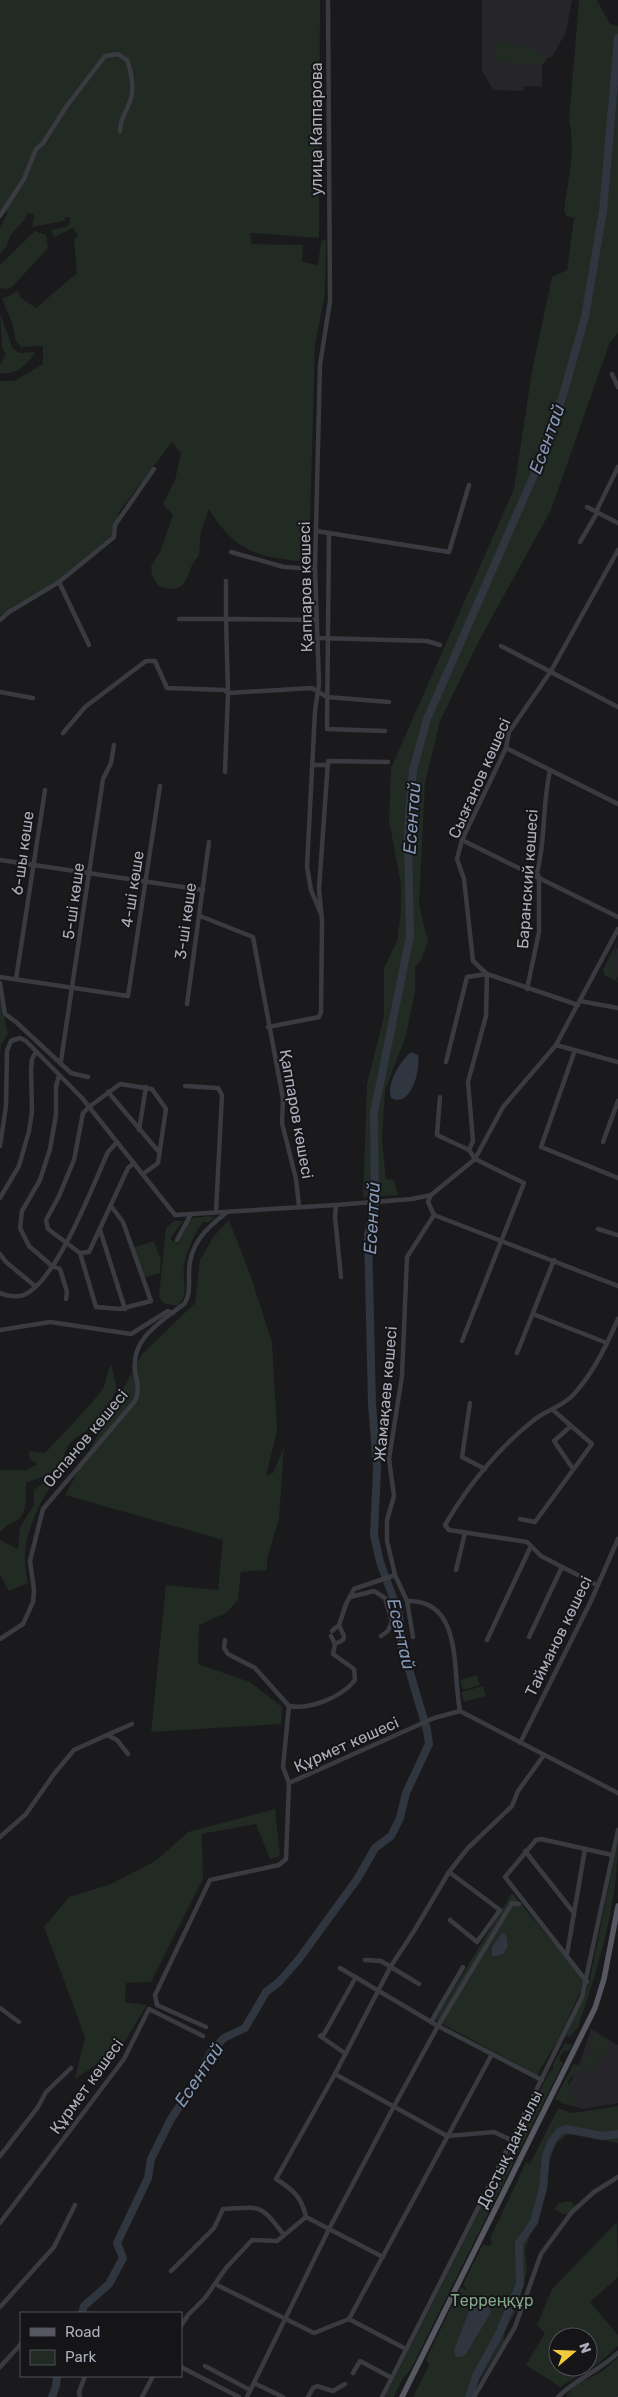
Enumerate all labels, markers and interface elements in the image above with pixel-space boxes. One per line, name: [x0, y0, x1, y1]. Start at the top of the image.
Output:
street label: улица Каппарова: [307, 62, 326, 196]
water label: Есентай: [524, 401, 570, 477]
street label: Қаппаров көшесі: [295, 521, 316, 653]
street label: Сызғанов көшесі: [444, 715, 515, 841]
water label: Есентай: [399, 781, 426, 855]
street label: Баранский көшесі: [513, 809, 542, 950]
street label: 6-шы көше: [7, 810, 38, 896]
street label: 4-ші көше: [117, 849, 148, 929]
street label: 5-ші көше: [59, 862, 88, 940]
street label: 3-ші көше: [171, 882, 200, 961]
street label: Қаппаров көшесі: [276, 1048, 317, 1180]
water label: Есентай: [359, 1181, 385, 1255]
street label: Жамақаев көшесі: [370, 1325, 401, 1463]
street label: Оспанов көшесі: [39, 1386, 132, 1491]
street label: Тайманов көшесі: [521, 1573, 596, 1699]
water label: Есентай: [382, 1596, 420, 1672]
street label: Құрмет көшесі: [291, 1713, 402, 1776]
street label: Құрмет көшесі: [46, 2035, 127, 2138]
water label: Есентай: [170, 2039, 228, 2111]
street label: Достық даңғылы: [473, 2087, 546, 2211]
park label: Терреңқұр: [450, 2291, 534, 2310]
legend: [20, 2312, 182, 2377]
text: Road: [65, 2323, 101, 2341]
north arrow: [548, 2327, 598, 2377]
text: N: [575, 2340, 594, 2355]
text: Park: [65, 2348, 96, 2366]

